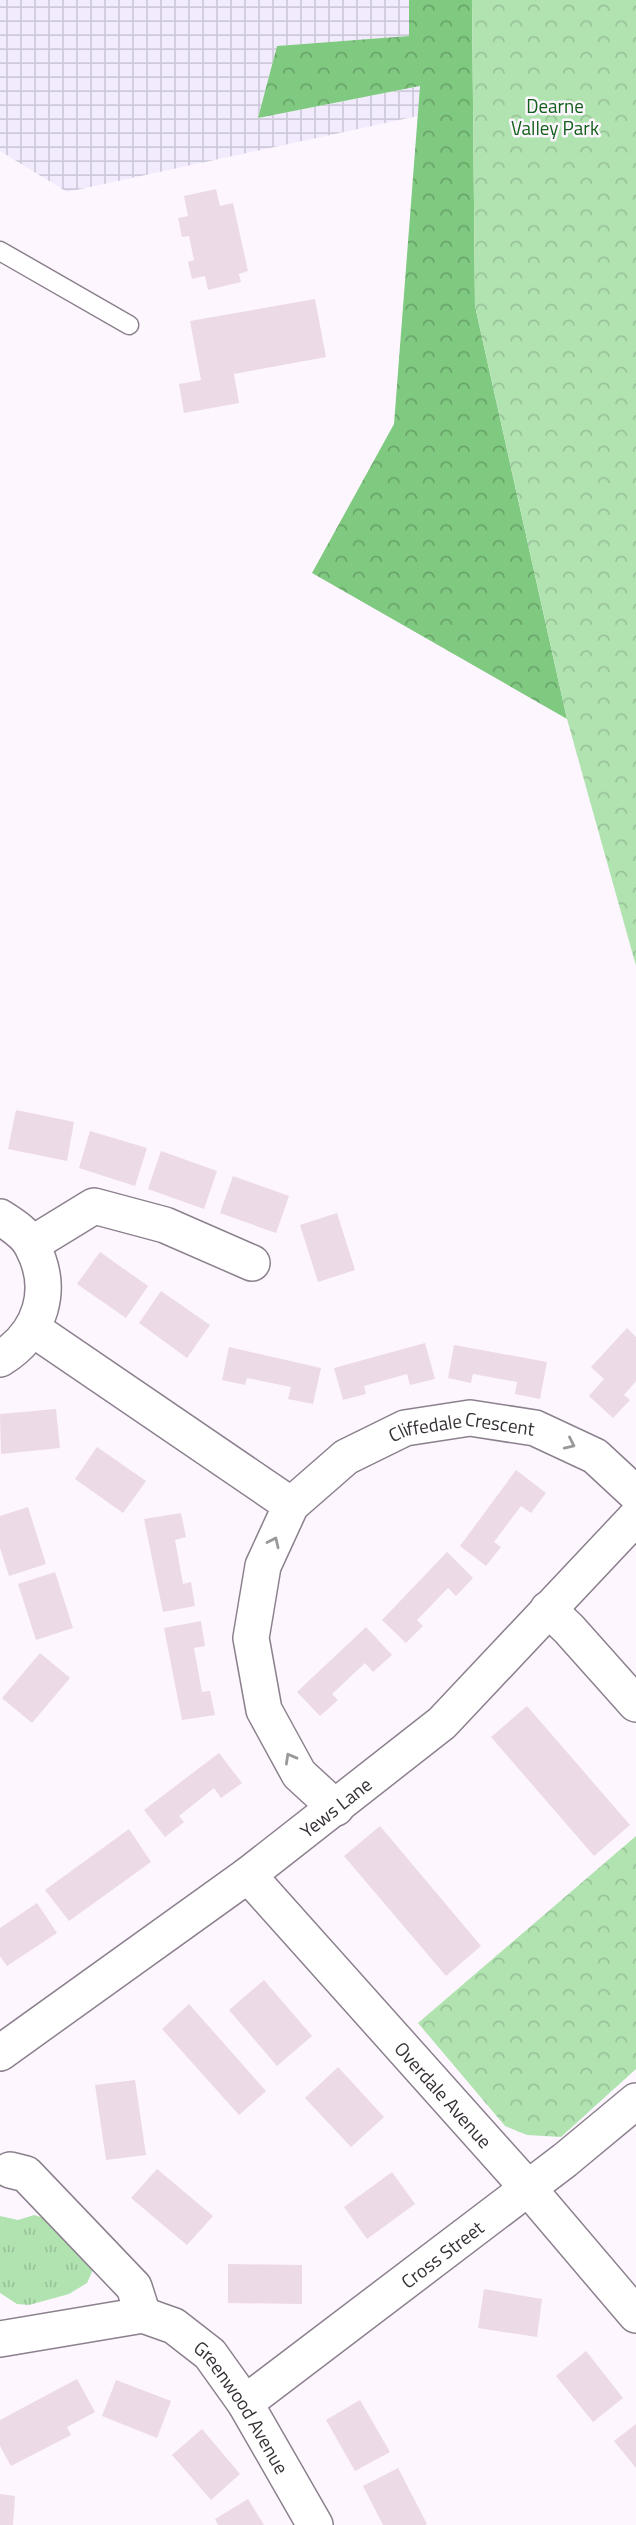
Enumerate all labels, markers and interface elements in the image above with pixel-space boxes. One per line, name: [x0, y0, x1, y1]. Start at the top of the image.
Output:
park label: Dearne Valley Park: [511, 91, 599, 142]
street label: Cliffedale Crescent: [383, 1403, 537, 1449]
one-way arrow: [563, 1436, 575, 1450]
one-way arrow: [266, 1537, 280, 1549]
one-way arrow: [285, 1753, 298, 1765]
street label: Yews Lane: [293, 1769, 377, 1844]
street label: Overdale Avenue: [388, 2034, 500, 2154]
street label: Cross Street: [394, 2212, 490, 2295]
street label: Greenwood Avenue: [188, 2333, 297, 2479]

